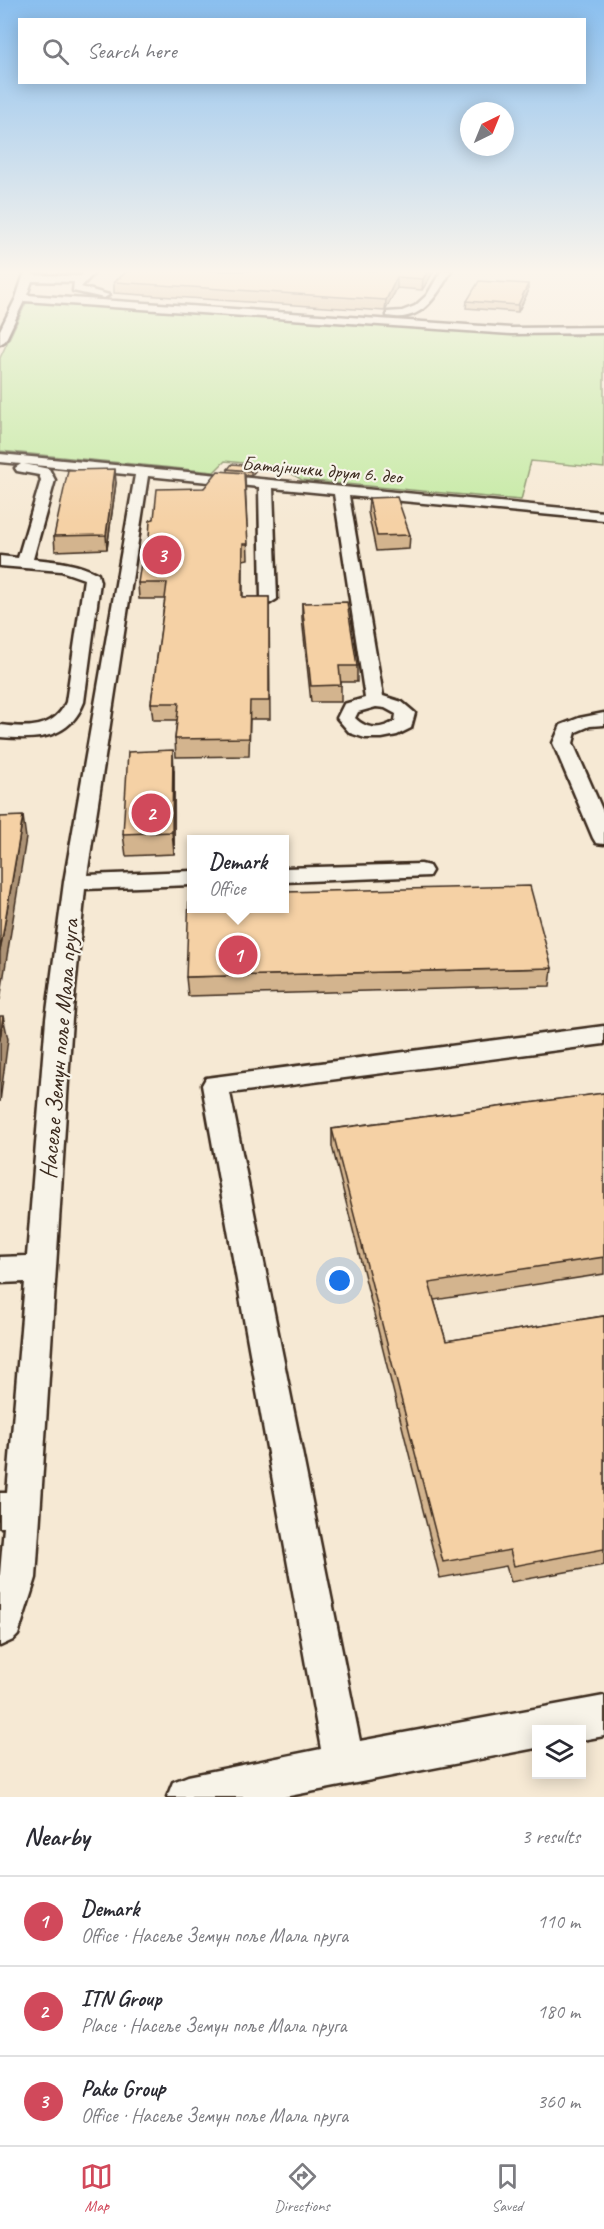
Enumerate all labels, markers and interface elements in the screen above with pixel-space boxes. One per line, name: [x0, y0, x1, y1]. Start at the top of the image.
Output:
search box: [18, 18, 586, 84]
icon: search: [39, 35, 72, 68]
text: Search here: [87, 37, 177, 65]
north arrow: [460, 102, 514, 156]
street label: Батајнички друм 6. део: [241, 451, 405, 490]
pin: 3: [142, 532, 182, 578]
pin: 2: [132, 790, 170, 836]
popup: [187, 835, 289, 913]
text: Demark: [209, 848, 267, 876]
text: Office: [209, 876, 246, 901]
street label: Насеље Земун поље Мала пруга: [33, 917, 85, 1180]
pin: 1: [218, 932, 258, 978]
your location: [325, 1266, 354, 1295]
map controls: [532, 1725, 586, 1779]
button: layers: [532, 1725, 586, 1779]
text: Nearby: [24, 1820, 89, 1853]
text: 3 results: [521, 1824, 580, 1849]
text: Demark: [81, 1895, 139, 1923]
text: 1: [39, 1909, 48, 1934]
text: 110 m: [537, 1909, 580, 1934]
text: Office · Насеље Земун поље Мала пруга: [81, 1923, 348, 1948]
text: ITN Group: [81, 1985, 161, 2013]
text: 2: [39, 1999, 48, 2024]
text: 180 m: [537, 1999, 580, 2024]
text: Place · Насеље Земун поље Мала пруга: [81, 2013, 347, 2038]
text: Pako Group: [81, 2075, 165, 2103]
text: 3: [39, 2089, 48, 2114]
text: 360 m: [537, 2089, 580, 2114]
text: Office · Насеље Земун поље Мала пруга: [81, 2103, 348, 2128]
tab: Map: [80, 2160, 113, 2216]
tab: Directions: [274, 2160, 330, 2216]
tab: Saved: [491, 2160, 524, 2216]

